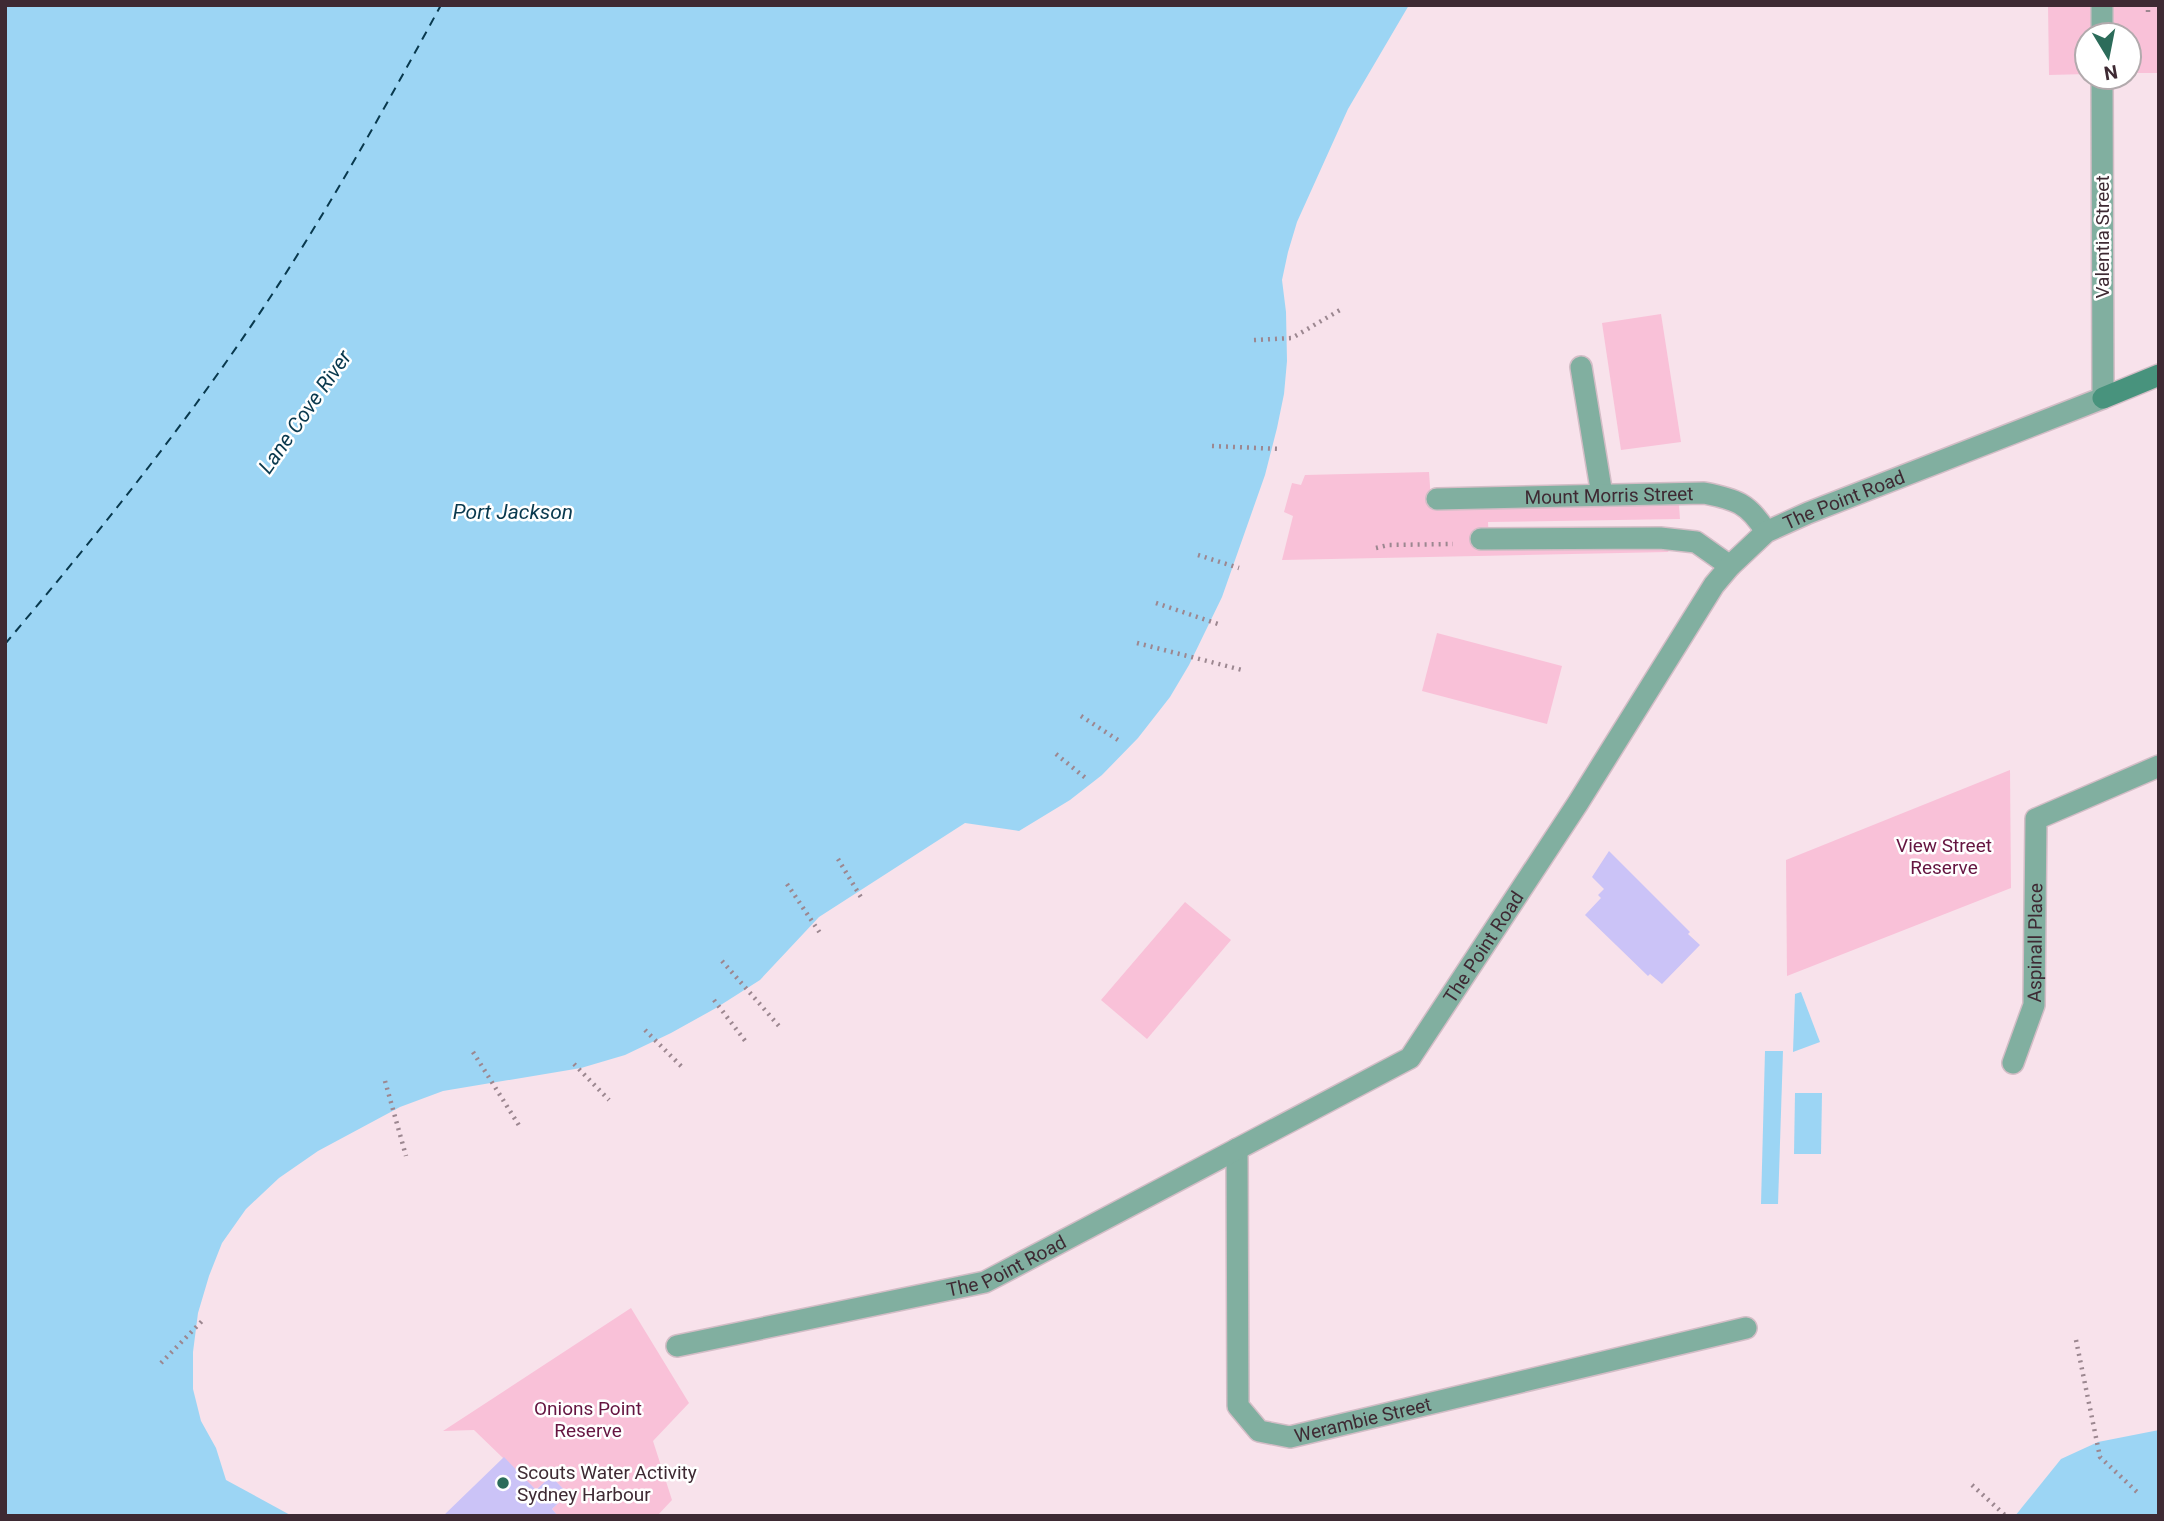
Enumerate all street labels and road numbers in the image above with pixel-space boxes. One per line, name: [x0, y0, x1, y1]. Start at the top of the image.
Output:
street label: Valentia Street: [2091, 175, 2114, 299]
street label: The Point Road: [1779, 465, 1908, 534]
street label: Mount Morris Street: [1524, 482, 1694, 509]
street label: Aspinall Place: [2023, 883, 2047, 1002]
street label: The Point Road: [1438, 887, 1528, 1007]
street label: The Point Road: [944, 1230, 1070, 1301]
street label: Werambie Street: [1292, 1392, 1433, 1447]

